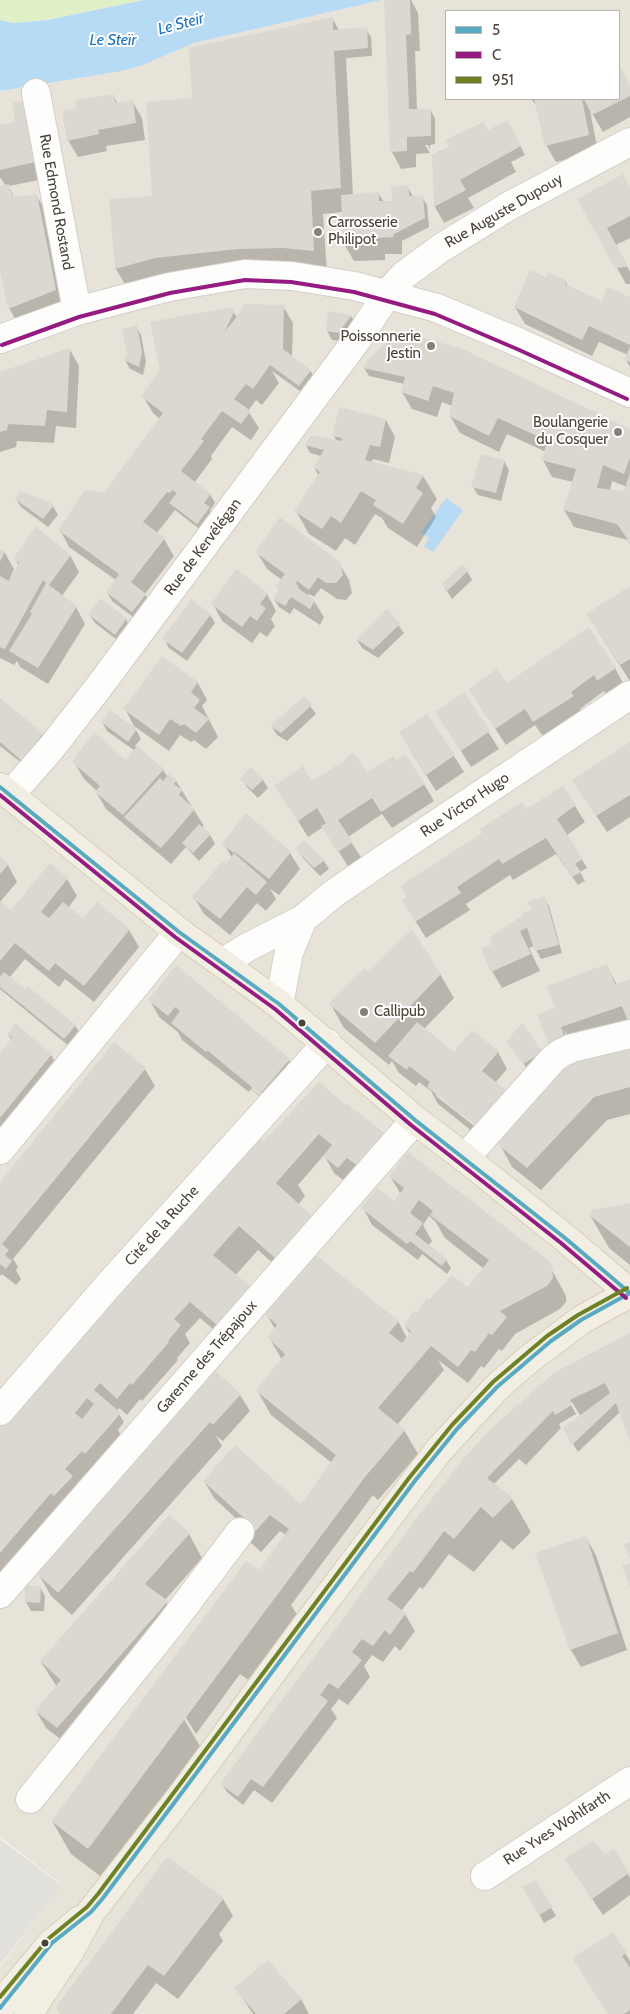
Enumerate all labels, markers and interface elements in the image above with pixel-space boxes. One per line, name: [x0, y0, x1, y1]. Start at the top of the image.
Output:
water label: Le Steir: [156, 9, 206, 39]
legend: [445, 10, 620, 100]
text: 5: [492, 21, 500, 39]
water label: Le Steïr: [90, 30, 136, 50]
text: C: [492, 46, 501, 64]
text: 951: [492, 71, 514, 89]
street label: Rue Edmond Rostand: [35, 133, 77, 271]
street label: Rue Auguste Dupouy: [442, 170, 566, 252]
place label: Carrosserie Philipot: [328, 214, 398, 249]
marker: Carrosserie Philipot: [312, 226, 324, 238]
place label: Poissonnerie Jestin: [340, 328, 421, 363]
marker: Poissonnerie Jestin: [425, 340, 437, 352]
place label: Boulangerie du Cosquer: [533, 414, 608, 449]
marker: Boulangerie du Cosquer: [612, 426, 624, 438]
street label: Rue de Kervélégan: [161, 495, 245, 599]
street label: Rue Victor Hugo: [417, 769, 513, 841]
place label: Callipub: [374, 1003, 425, 1021]
marker: Callipub: [358, 1006, 370, 1018]
unlabelled marker: [297, 1018, 307, 1028]
street label: Cité de la Ruche: [121, 1182, 203, 1270]
street label: Garenne des Trépajoux: [153, 1297, 261, 1417]
street label: Rue Yves Wohlfarth: [500, 1787, 614, 1869]
unlabelled marker: [40, 1938, 50, 1948]

